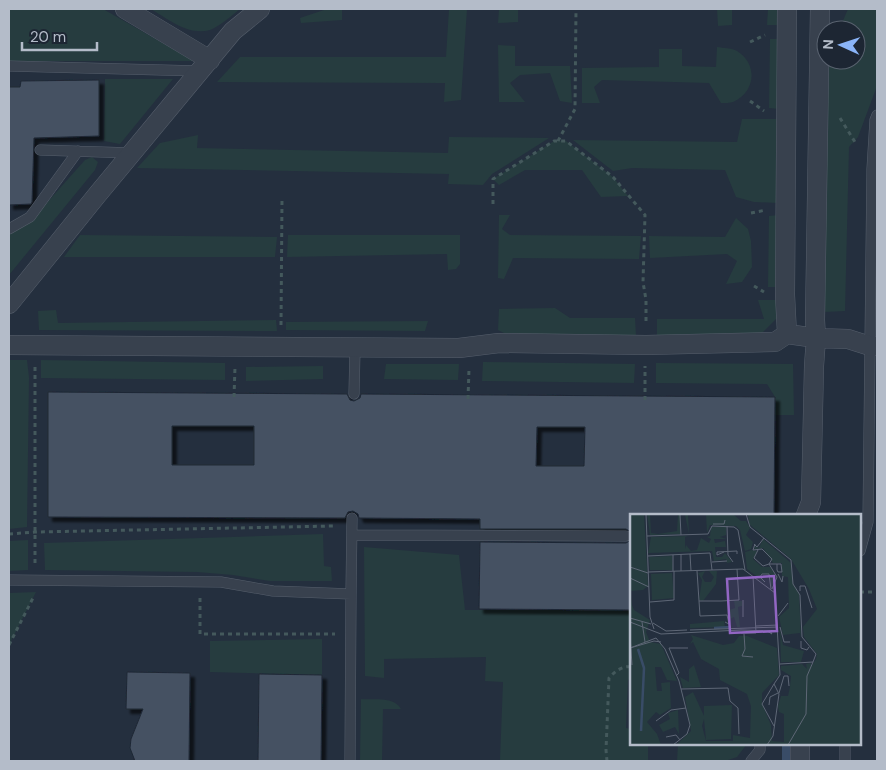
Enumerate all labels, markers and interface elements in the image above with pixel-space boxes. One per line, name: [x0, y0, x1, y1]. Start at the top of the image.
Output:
scale bar: [22, 20, 98, 52]
north arrow: [816, 20, 866, 70]
text: 20 m: [30, 27, 66, 47]
text: N: [819, 39, 837, 50]
inset map: [630, 514, 861, 745]

